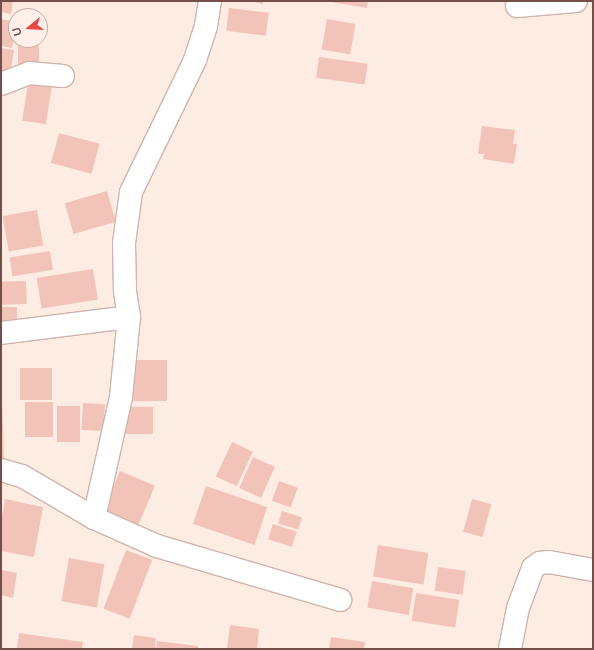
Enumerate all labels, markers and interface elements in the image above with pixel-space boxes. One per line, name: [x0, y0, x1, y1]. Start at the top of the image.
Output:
north arrow: [8, 8, 48, 48]
text: U: [10, 26, 25, 38]

